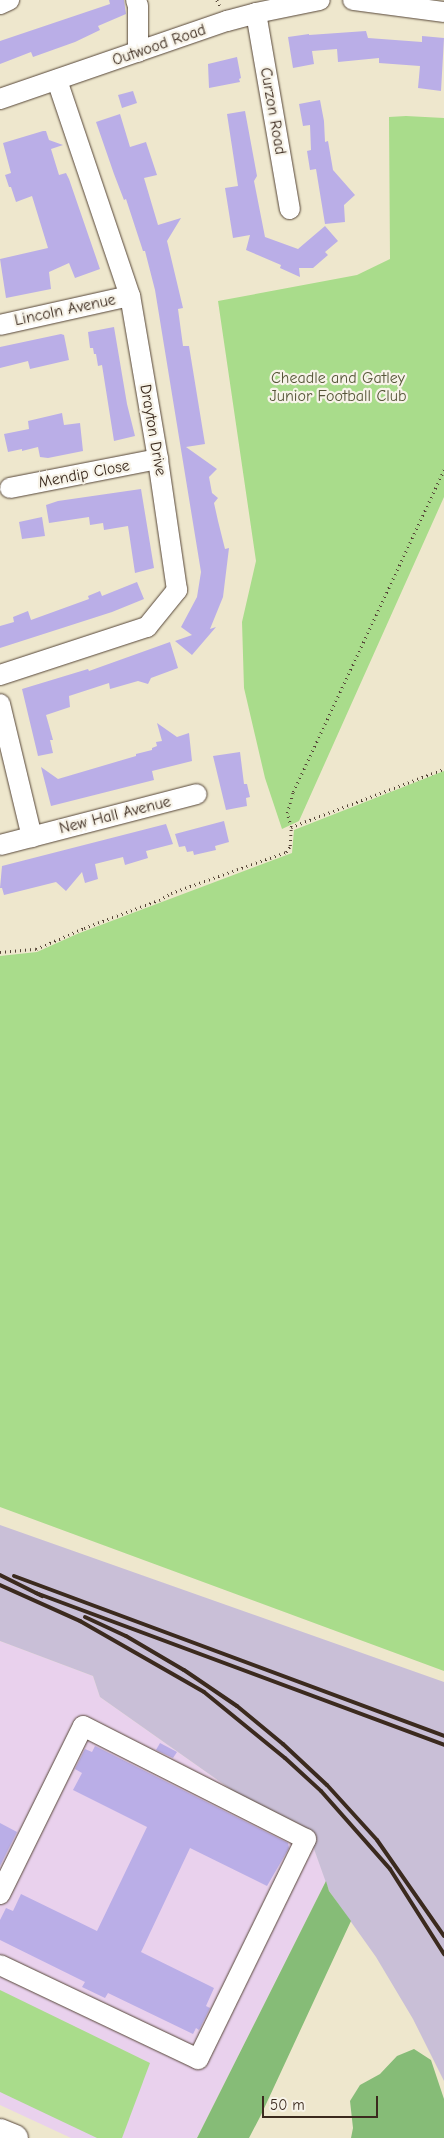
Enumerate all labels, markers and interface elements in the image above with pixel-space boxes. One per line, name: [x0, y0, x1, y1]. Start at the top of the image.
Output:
street label: Outwood Road: [110, 20, 208, 70]
street label: Curzon Road: [256, 66, 290, 156]
street label: Lincoln Avenue: [13, 290, 117, 330]
park label: Cheadle and Gatley Junior Football Club: [269, 368, 407, 406]
street label: Drayton Drive: [135, 383, 171, 477]
street label: Mendip Close: [37, 456, 131, 492]
street label: New Hall Avenue: [57, 792, 173, 838]
scale bar: [264, 2086, 380, 2118]
text: 50 m: [270, 2096, 305, 2114]

